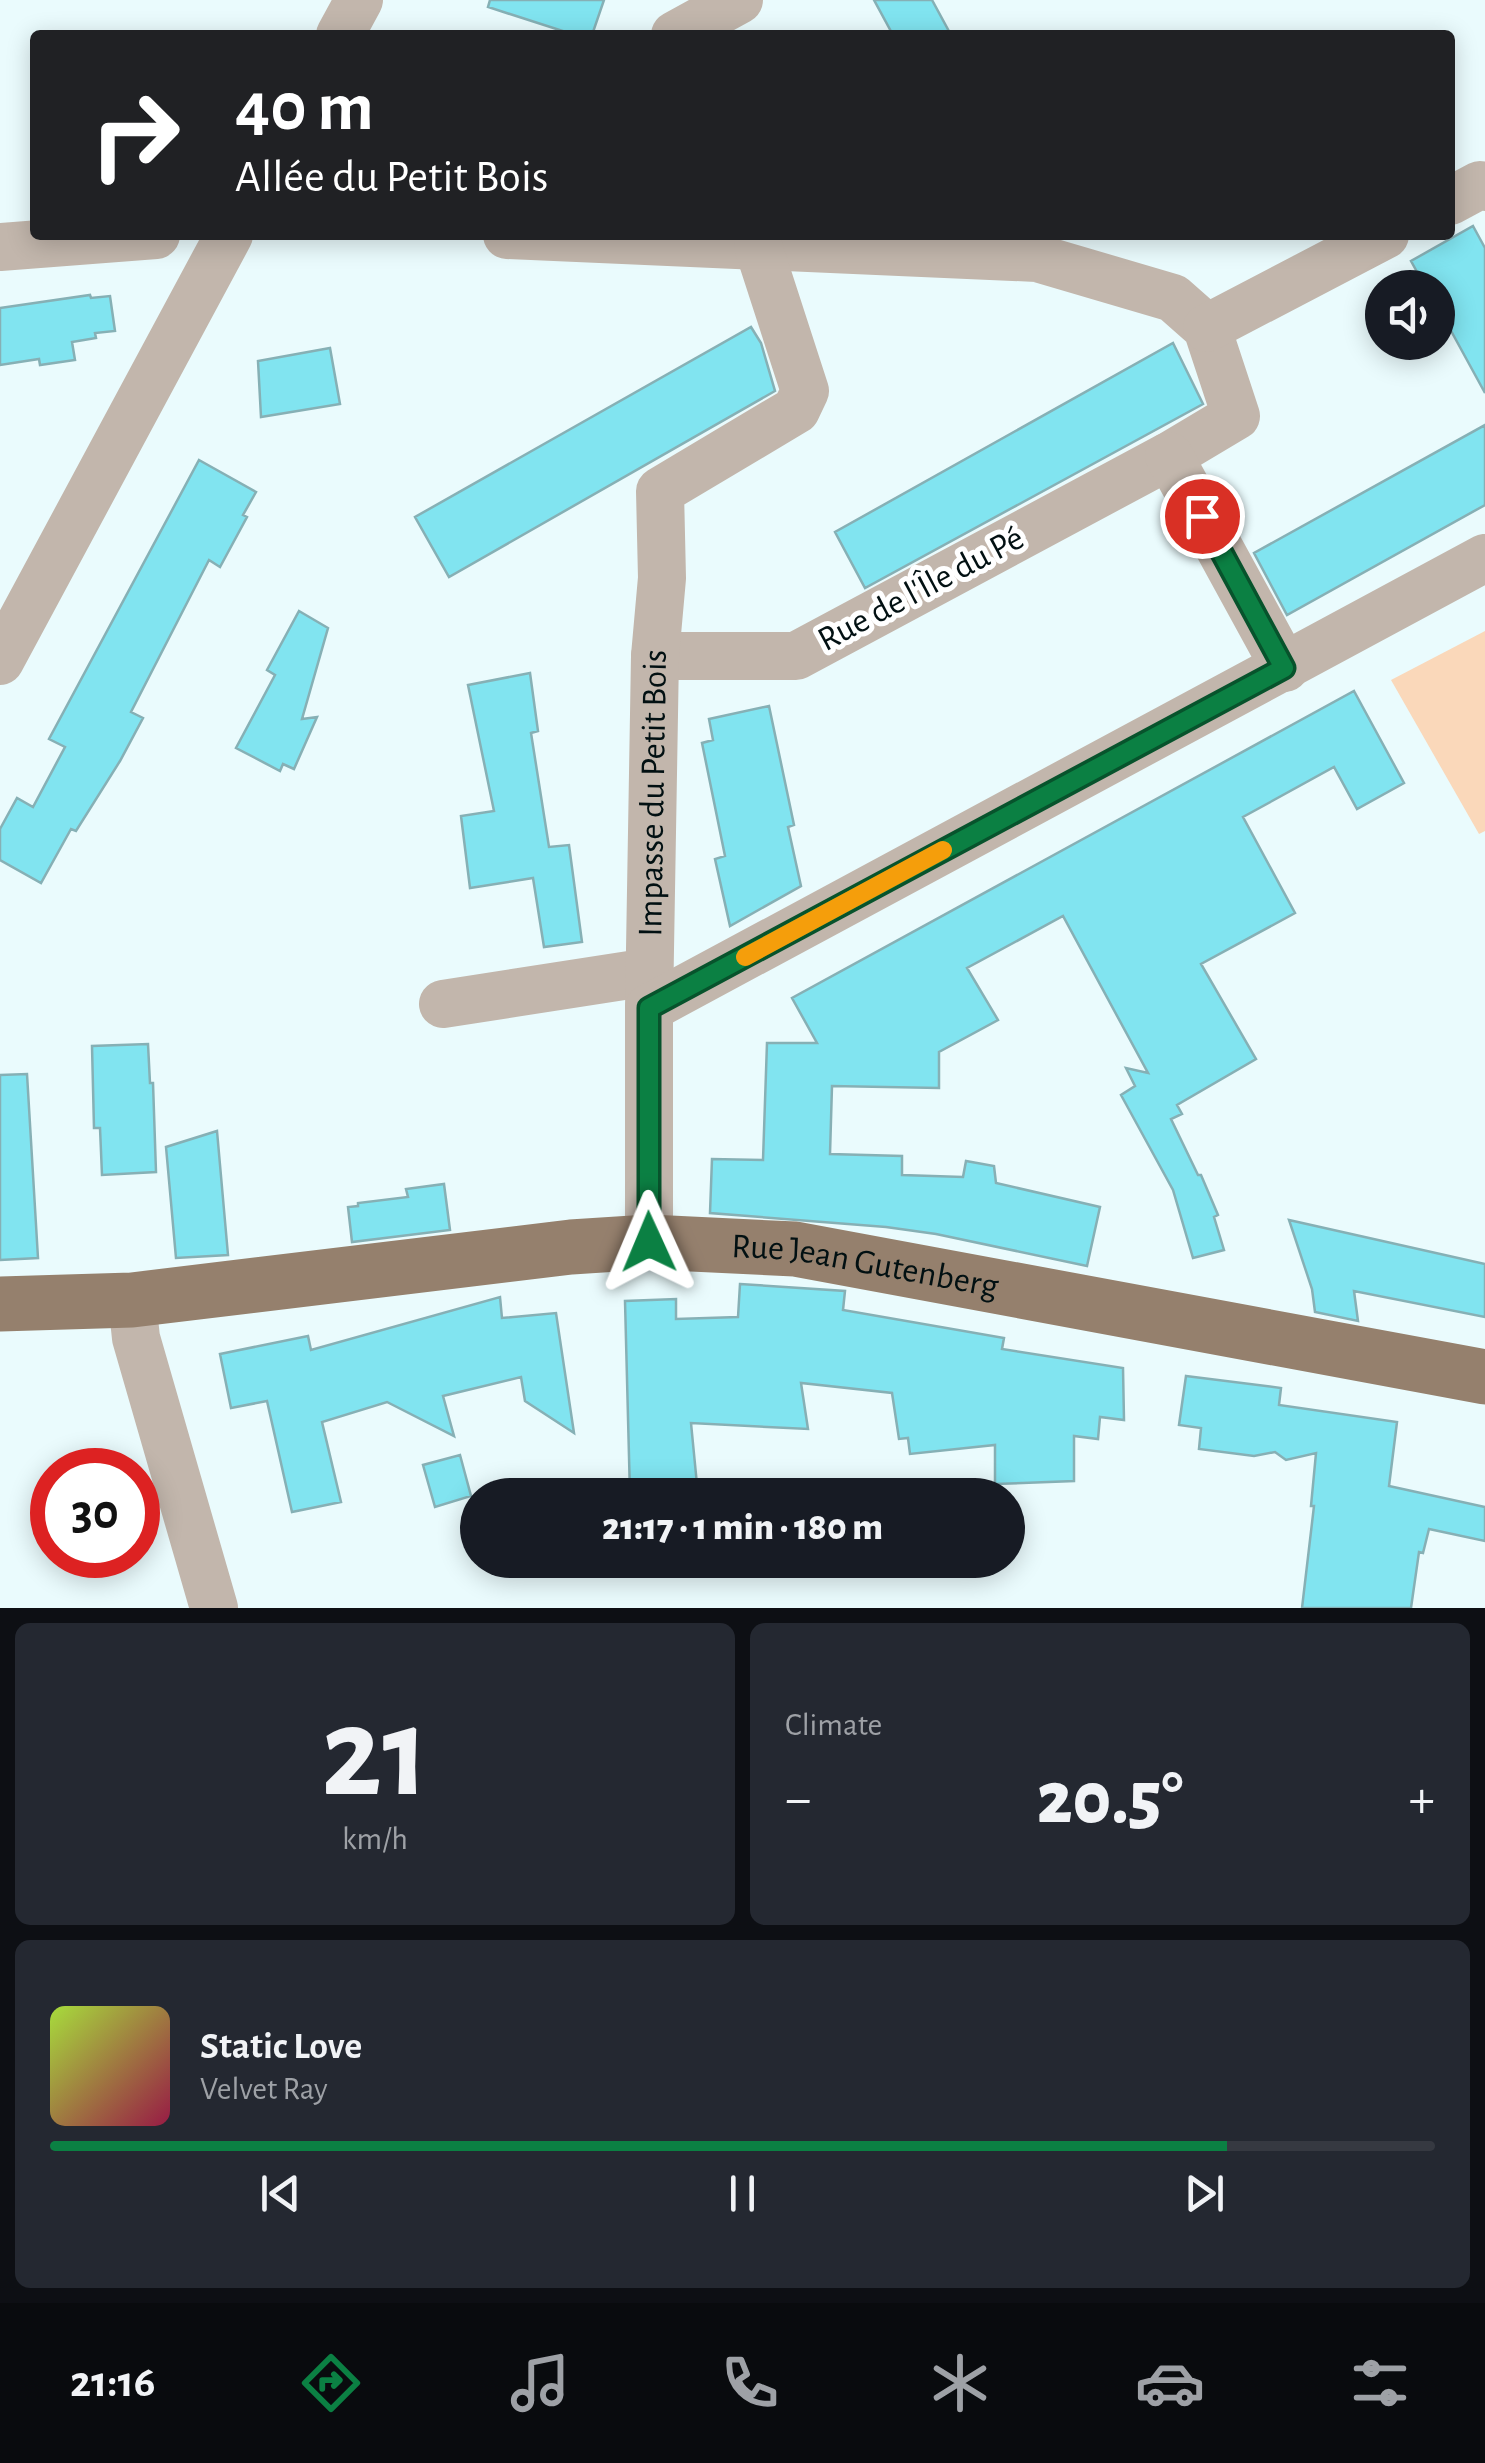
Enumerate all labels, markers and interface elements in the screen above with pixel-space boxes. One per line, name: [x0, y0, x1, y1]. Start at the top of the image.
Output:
icon: right: [70, 70, 200, 200]
text: 40 m: [235, 73, 374, 143]
text: Allée du Petit Bois: [235, 155, 548, 200]
map controls: [1365, 270, 1455, 360]
button: sound: [1365, 270, 1455, 360]
pin: [1160, 474, 1245, 559]
icon: arrive: [1175, 489, 1230, 544]
street label: Rue de l'Île du Pé: [811, 518, 1030, 658]
street label: Impasse du Petit Bois: [633, 648, 673, 937]
position arrow: [597, 1190, 701, 1294]
street label: Rue Jean Gutenberg: [731, 1228, 1001, 1304]
speed limit sign: 30: [30, 1448, 160, 1578]
text: 21:17 · 1 min · 180 m: [602, 1509, 883, 1547]
text: 21: [321, 1690, 429, 1820]
text: Climate: [785, 1709, 882, 1741]
text: 20.5°: [1037, 1762, 1183, 1837]
text: −: [785, 1772, 811, 1827]
text: +: [1409, 1772, 1435, 1827]
text: km/h: [342, 1823, 408, 1855]
text: Static Love: [200, 2028, 362, 2066]
text: Velvet Ray: [200, 2073, 328, 2105]
icon: previous: [253, 2166, 308, 2221]
icon: pause: [715, 2166, 770, 2221]
icon: next: [1177, 2166, 1232, 2221]
icon: directions: [296, 2348, 366, 2418]
icon: music: [505, 2348, 575, 2418]
icon: phone: [715, 2348, 785, 2418]
icon: climate: [925, 2348, 995, 2418]
icon: car: [1135, 2348, 1205, 2418]
icon: filters: [1345, 2348, 1415, 2418]
text: 21:16: [70, 2360, 156, 2405]

